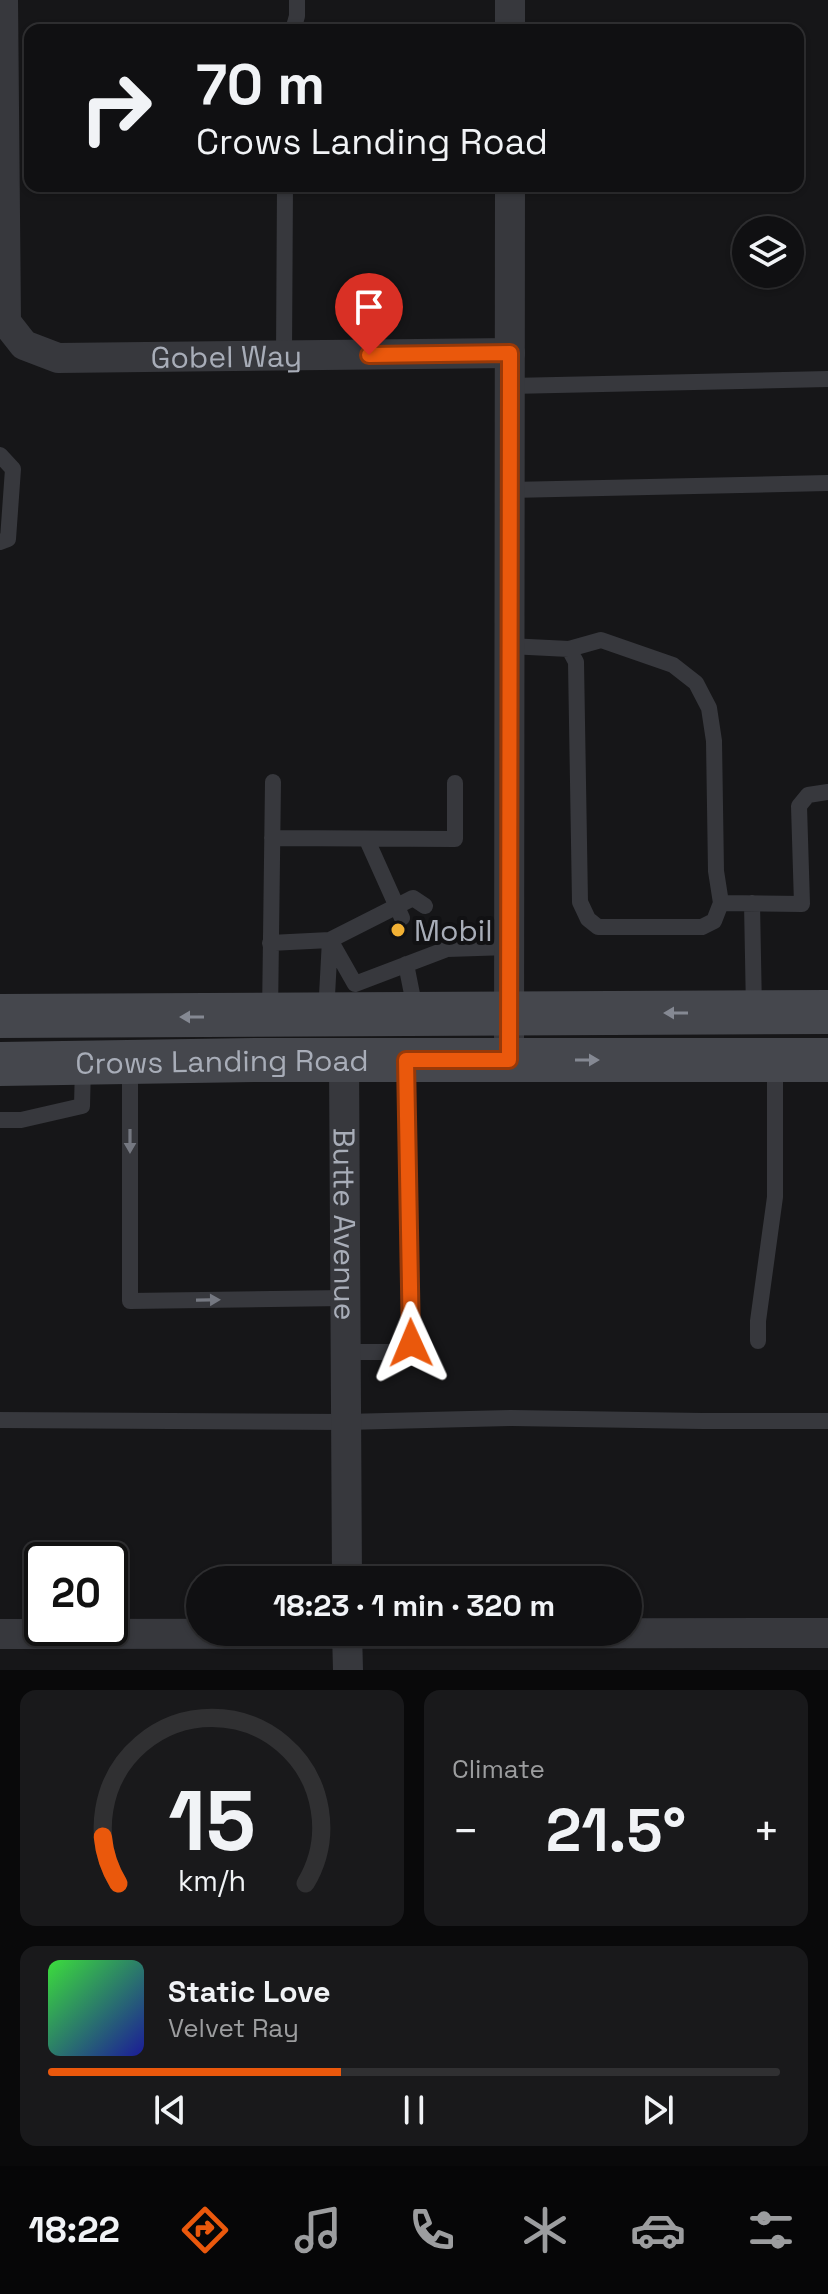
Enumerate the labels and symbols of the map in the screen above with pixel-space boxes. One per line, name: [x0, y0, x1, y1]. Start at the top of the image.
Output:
pin: [335, 273, 403, 355]
street label: Gobel Way: [150, 336, 302, 376]
place label: Mobil: [414, 911, 493, 950]
marker: Mobil: [389, 921, 407, 939]
one-way arrow: [663, 1007, 688, 1019]
one-way arrow: [179, 1011, 204, 1023]
street label: Crows Landing Road: [75, 1041, 369, 1082]
one-way arrow: [575, 1054, 600, 1066]
street label: Butte Avenue: [325, 1128, 365, 1320]
one-way arrow: [124, 1129, 136, 1154]
one-way arrow: [196, 1293, 221, 1306]
position arrow: [369, 1301, 453, 1385]
speed limit sign: 20: [24, 1542, 128, 1646]

